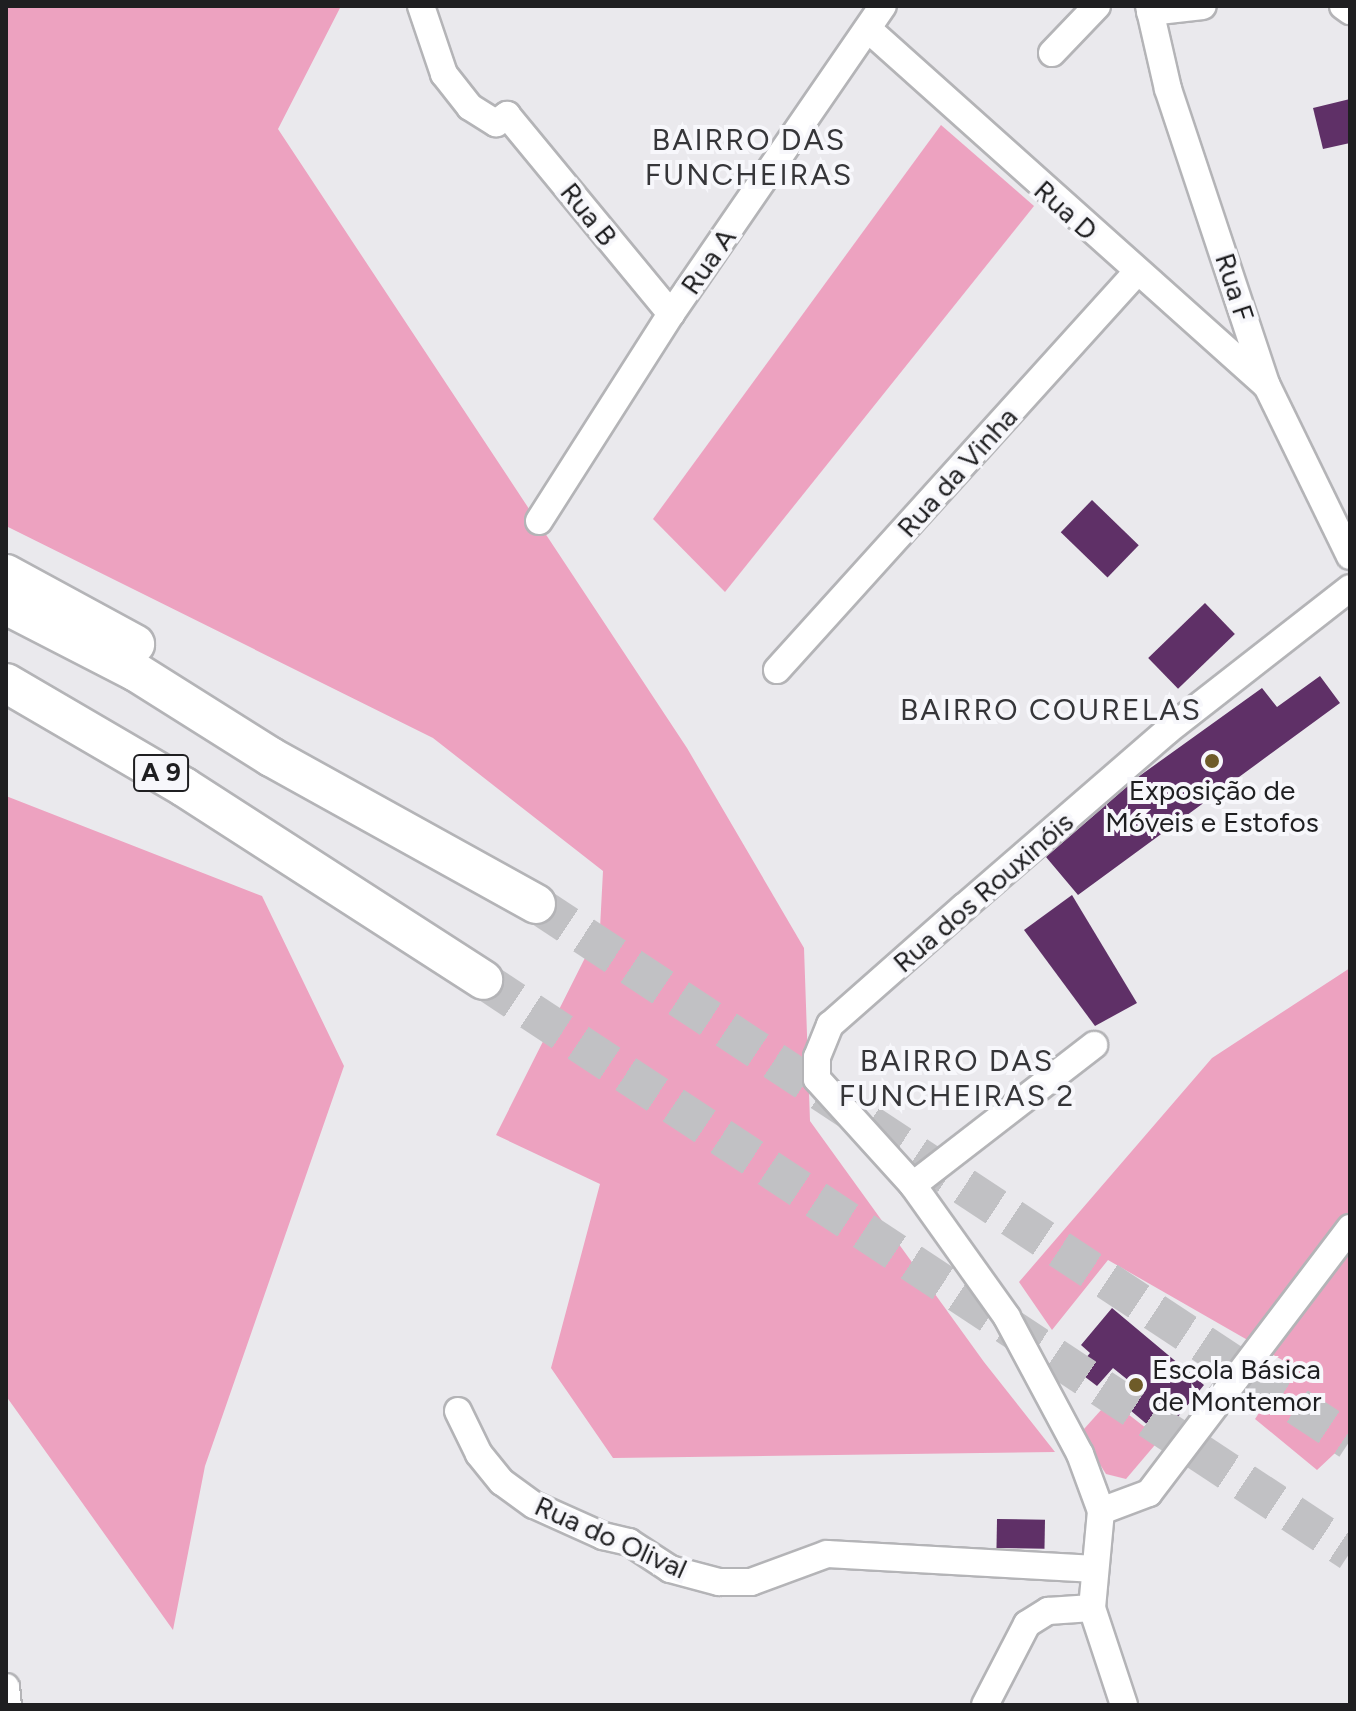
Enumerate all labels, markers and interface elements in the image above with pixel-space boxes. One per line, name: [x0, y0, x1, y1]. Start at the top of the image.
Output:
district label: BAIRRO DAS FUNCHEIRAS: [645, 122, 853, 192]
street label: Rua D: [1027, 173, 1105, 247]
street label: Rua B: [553, 176, 625, 252]
street label: Rua A: [673, 221, 743, 301]
street label: Rua F: [1208, 249, 1262, 325]
street label: Rua da Vinha: [890, 400, 1024, 544]
district label: BAIRRO COURELAS: [900, 692, 1202, 728]
road number: A 9: [133, 751, 189, 795]
marker: Exposição de Móveis e Estofos: [1203, 752, 1221, 770]
place label: Exposição de Móveis e Estofos: [1105, 773, 1319, 839]
street label: Rua dos Rouxinóis: [886, 805, 1080, 979]
district label: BAIRRO DAS FUNCHEIRAS 2: [839, 1043, 1075, 1114]
place label: Escola Básica de Montemor: [1152, 1352, 1321, 1418]
marker: Escola Básica de Montemor: [1127, 1376, 1145, 1394]
street label: Rua do Olival: [530, 1489, 692, 1585]

